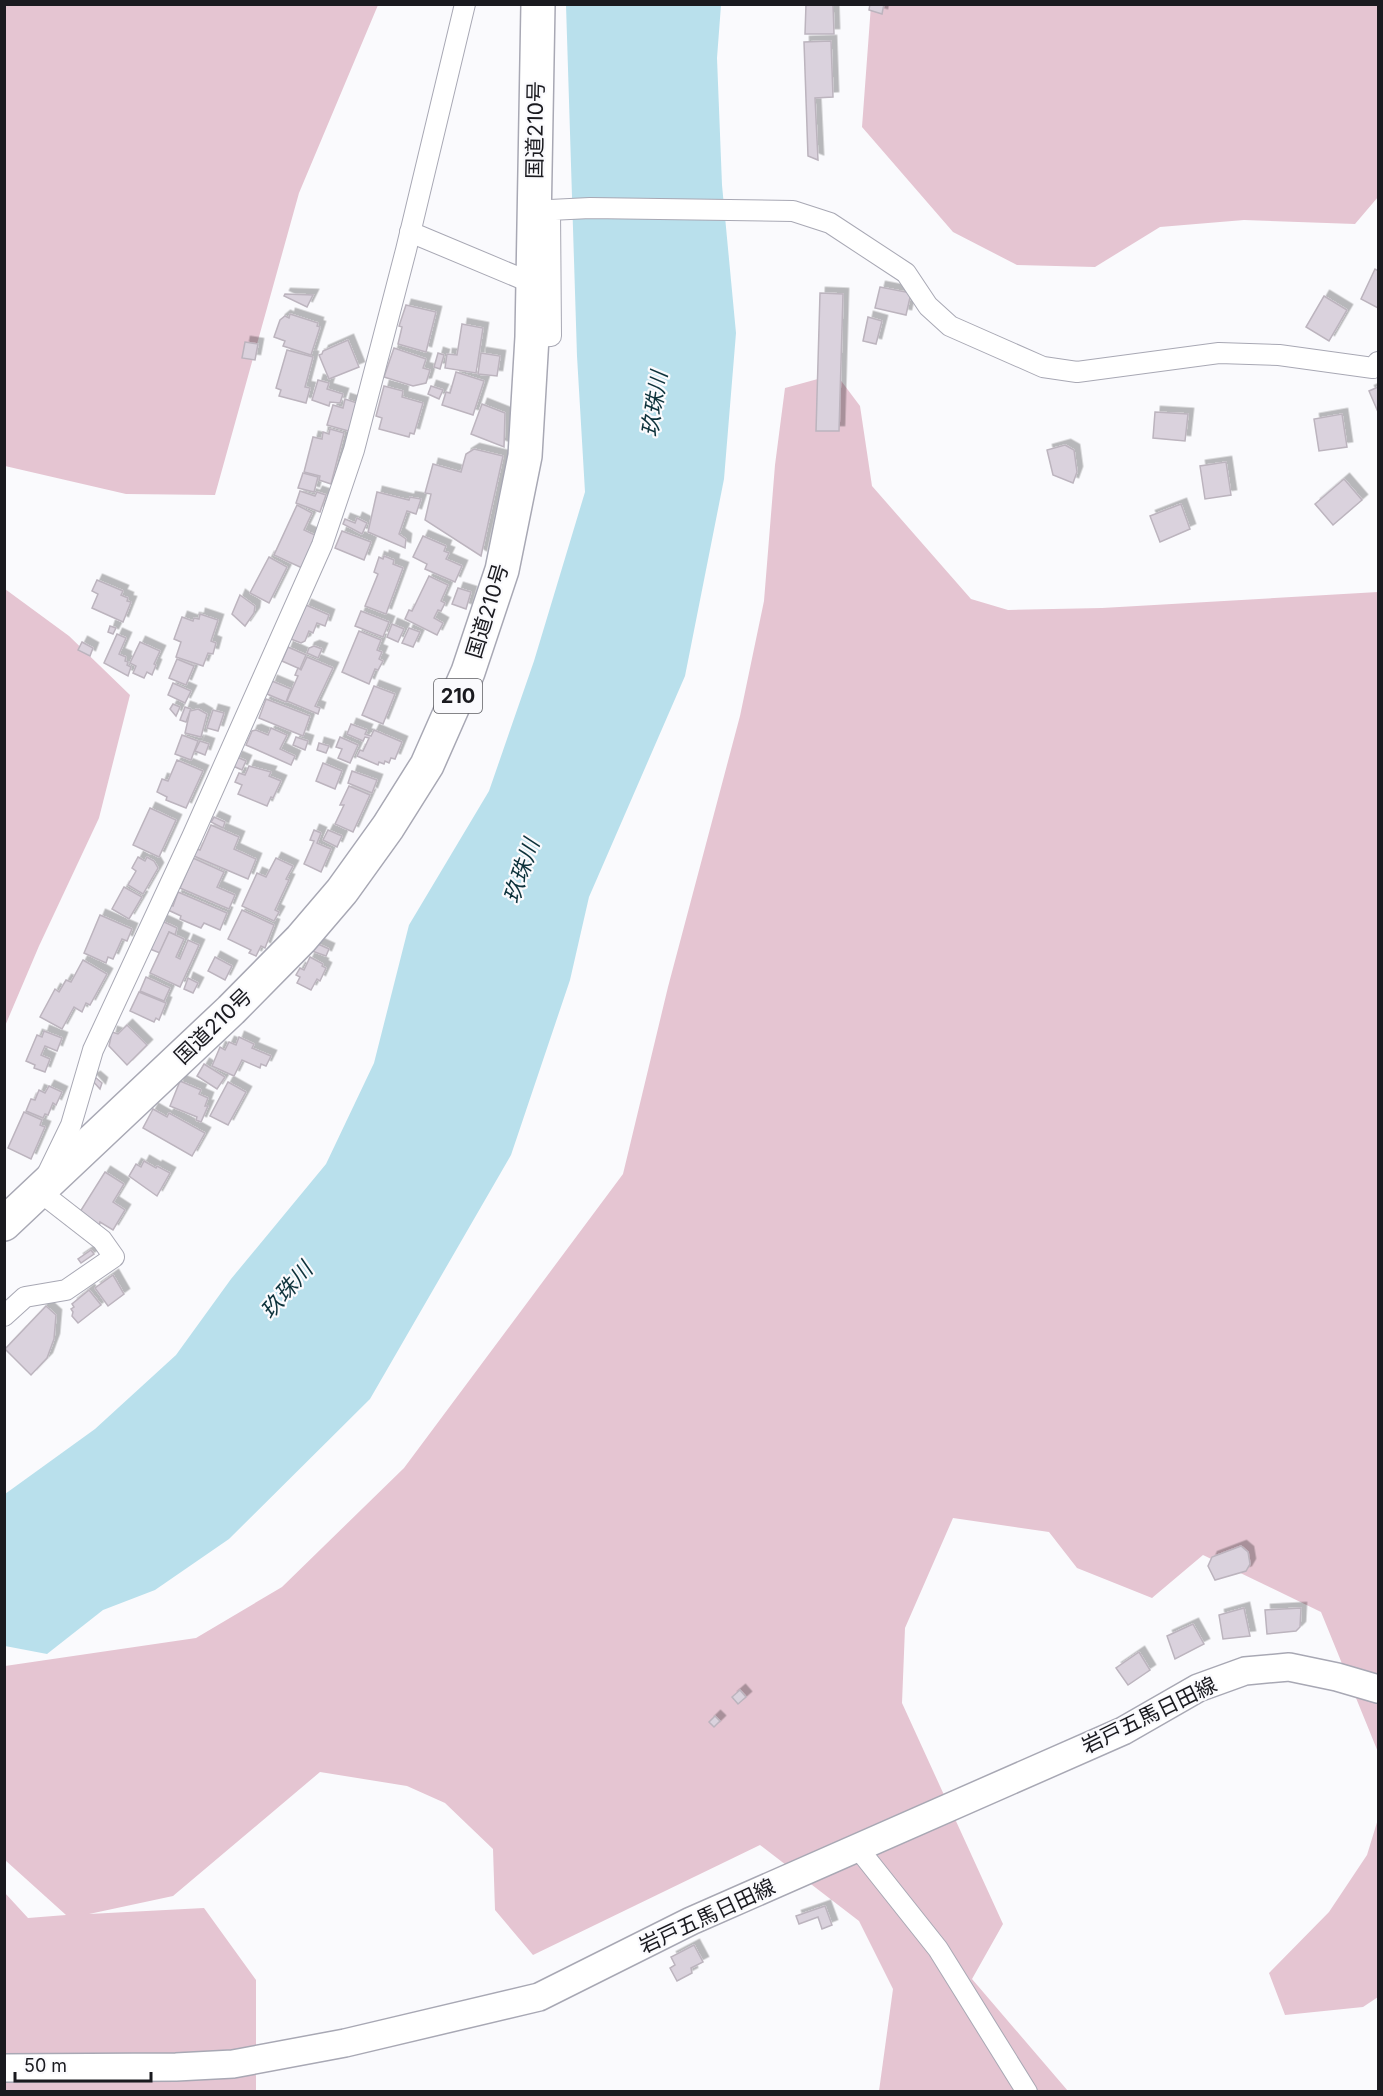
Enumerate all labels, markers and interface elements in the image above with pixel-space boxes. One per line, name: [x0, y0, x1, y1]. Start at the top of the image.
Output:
street label: 国道210号: [522, 81, 548, 179]
water label: 玖珠川: [636, 367, 672, 439]
street label: 国道210号: [461, 561, 513, 661]
road number: 210: [434, 679, 482, 713]
water label: 玖珠川: [498, 834, 545, 906]
street label: 国道210号: [169, 983, 257, 1069]
water label: 玖珠川: [255, 1255, 319, 1323]
street label: 岩戸五馬日田線: [1077, 1672, 1221, 1758]
street label: 岩戸五馬日田線: [635, 1874, 779, 1958]
scale bar: [15, 2045, 152, 2083]
text: 50 m: [24, 2055, 67, 2076]

